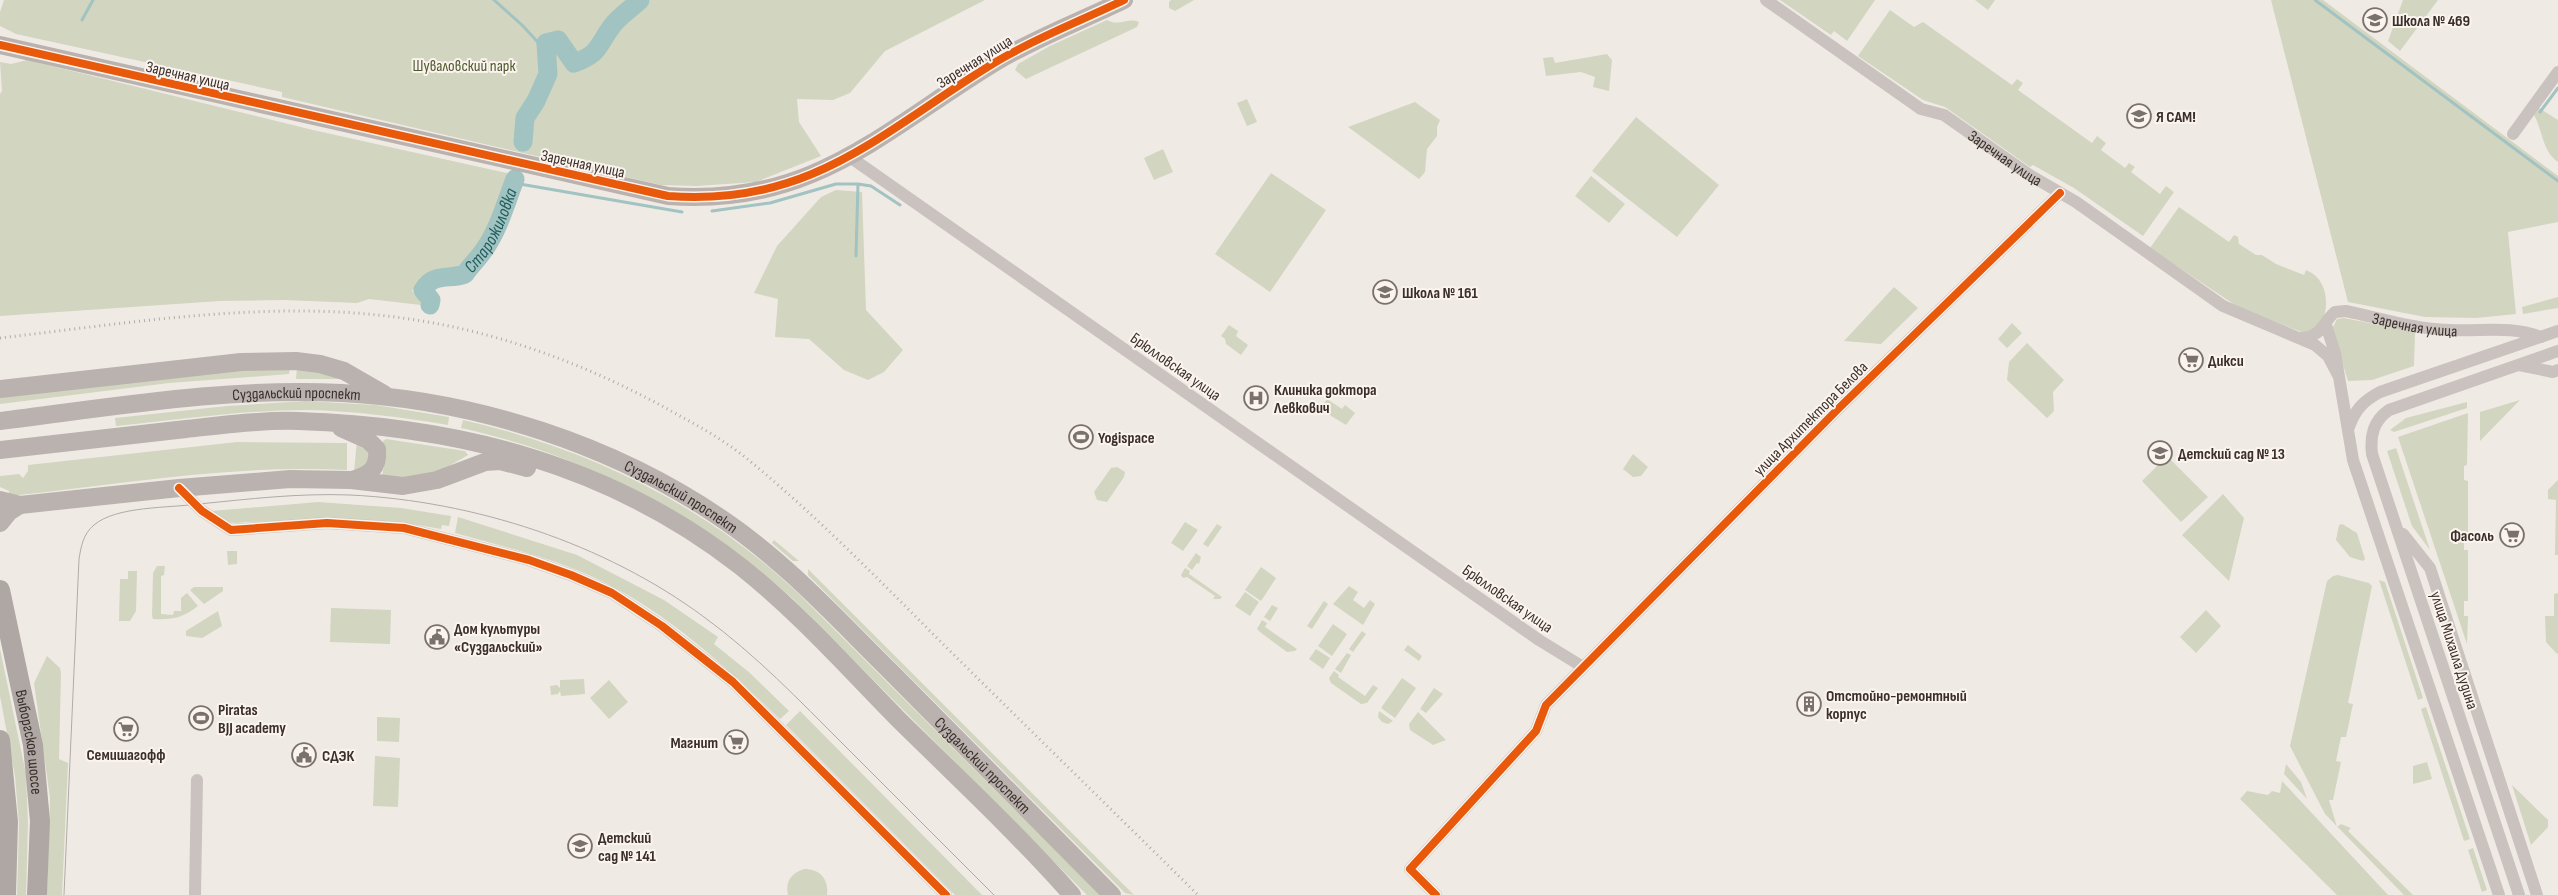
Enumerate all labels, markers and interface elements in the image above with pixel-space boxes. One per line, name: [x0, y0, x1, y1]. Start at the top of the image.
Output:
school or university icon: Школа № 469: [2362, 7, 2388, 33]
place label: Школа № 469: [2392, 12, 2470, 31]
street label: Заречная улица: [933, 32, 1016, 93]
park label: Шуваловский парк: [413, 57, 516, 76]
street label: Заречная улица: [144, 58, 231, 95]
school or university icon: Я САМ!: [2126, 103, 2152, 129]
place label: Я САМ!: [2156, 108, 2196, 127]
street label: Заречная улица: [1964, 127, 2045, 191]
street label: Заречная улица: [539, 146, 627, 183]
water label: Старожиловка: [460, 185, 522, 277]
school or university icon: Школа № 161: [1372, 279, 1398, 305]
place label: Школа № 161: [1402, 284, 1478, 303]
street label: Заречная улица: [2370, 309, 2458, 341]
street label: Брюлловская улица: [1126, 329, 1224, 405]
supermarket icon: Дикси: [2178, 347, 2204, 373]
place label: Дикси: [2208, 352, 2244, 371]
street label: улица Архитектора Белова: [1750, 358, 1872, 480]
place label: Клиника доктора Левкович: [1273, 381, 1377, 418]
street label: Суздальский проспект: [232, 384, 361, 405]
hospital icon: Клиника доктора Левкович: [1243, 385, 1269, 411]
sports icon: Yogispace: [1068, 424, 1094, 450]
place label: Yogispace: [1098, 429, 1155, 448]
school or university icon: Детский сад № 13: [2147, 440, 2173, 466]
place label: Детский сад № 13: [2178, 445, 2285, 464]
street label: Суздальский проспект: [621, 457, 741, 538]
supermarket icon: Фасоль: [2499, 522, 2525, 548]
place label: Фасоль: [2450, 527, 2494, 546]
street label: Брюлловская улица: [1458, 561, 1556, 637]
street label: улица Михаила Дудина: [2426, 589, 2482, 712]
place label: Дом культуры «Суздальский»: [454, 620, 543, 657]
public building icon: Дом культуры «Суздальский»: [424, 624, 450, 650]
place label: Отстойно-ремонтный корпус: [1826, 687, 1967, 724]
street label: Выборгское шоссе: [10, 688, 46, 795]
building icon: Отстойно-ремонтный корпус: [1796, 691, 1822, 717]
place label: Piratas BJJ academy: [218, 701, 286, 738]
sports icon: Piratas BJJ academy: [188, 705, 214, 731]
street label: Суздальский проспект: [930, 714, 1034, 818]
supermarket icon: Семишагофф: [113, 716, 139, 742]
supermarket icon: Магнит: [723, 729, 749, 755]
place label: Магнит: [670, 734, 718, 753]
public building icon: СДЭК: [291, 742, 317, 768]
place label: Семишагофф: [87, 746, 165, 765]
place label: СДЭК: [322, 747, 354, 766]
place label: Детский сад № 141: [598, 829, 657, 866]
school or university icon: Детский сад № 141: [567, 833, 593, 859]

